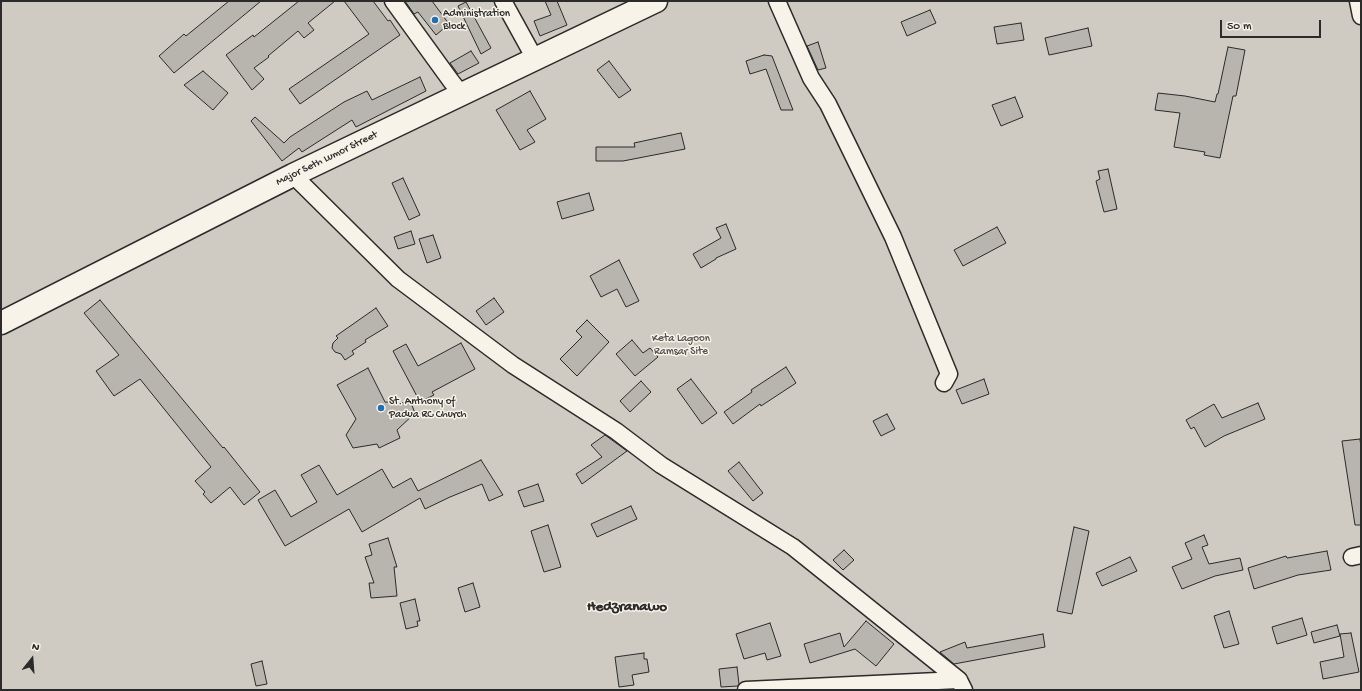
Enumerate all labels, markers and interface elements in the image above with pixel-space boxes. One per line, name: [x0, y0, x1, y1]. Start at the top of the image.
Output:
place label: Administration Block: [443, 7, 510, 33]
scale bar: [1222, 12, 1323, 38]
marker: Administration Block: [430, 15, 440, 25]
text: 50 m: [1227, 20, 1252, 34]
street label: Major Seth Lumor Street: [274, 129, 380, 189]
park label: Keta Lagoon Ramsar Site: [652, 332, 710, 358]
place label: St. Anthony of Padua RC Church: [389, 395, 466, 421]
marker: St. Anthony of Padua RC Church: [376, 403, 386, 413]
district label: Hedzranawo: [587, 599, 667, 617]
north arrow: [12, 639, 52, 679]
text: N: [30, 641, 41, 654]

